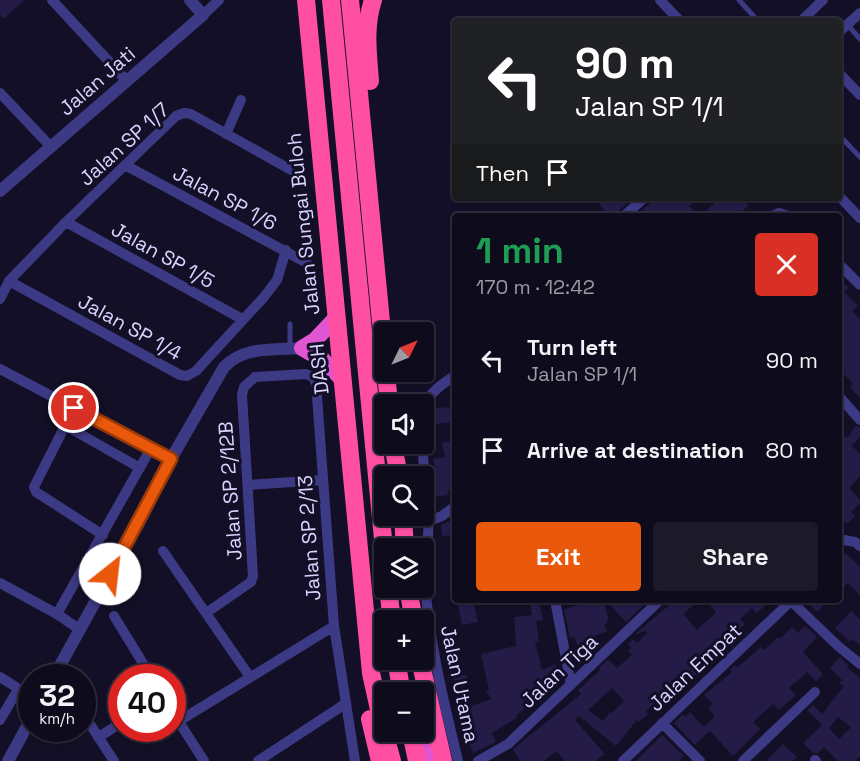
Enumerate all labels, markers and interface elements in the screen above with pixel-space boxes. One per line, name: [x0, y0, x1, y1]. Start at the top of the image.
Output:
text: 90 m: [575, 37, 675, 90]
street label: Jalan Jati: [53, 41, 141, 121]
icon: left: [476, 42, 554, 120]
text: Jalan SP 1/1: [575, 89, 724, 124]
street label: Jalan SP 1/7: [73, 96, 175, 192]
street label: Jalan Sungai Buloh: [281, 132, 325, 316]
icon: arrive: [541, 156, 574, 189]
text: Then: [476, 159, 529, 187]
street label: Jalan SP 1/6: [169, 160, 281, 236]
street label: Jalan SP 1/5: [107, 216, 219, 294]
text: 1 min: [476, 228, 564, 274]
button: close: [755, 233, 818, 296]
text: 170 m · 12:42: [476, 274, 595, 300]
street label: Jalan SP 1/4: [74, 288, 186, 366]
north arrow: [374, 322, 434, 382]
map controls: [374, 322, 434, 742]
text: Turn left: [527, 333, 617, 361]
street label: DASH: [303, 342, 335, 396]
icon: left: [476, 344, 509, 377]
text: 90 m: [766, 346, 818, 374]
text: Jalan SP 1/1: [527, 361, 637, 387]
pin: [48, 382, 99, 433]
icon: arrive: [57, 391, 90, 424]
button: sound: [374, 394, 434, 454]
street label: Jalan SP 2/12B: [212, 421, 248, 561]
icon: arrive: [476, 434, 509, 467]
text: Arrive at destination: [527, 436, 744, 464]
text: 80 m: [766, 436, 818, 464]
button: search: [374, 466, 434, 526]
street label: Jalan SP 2/13: [292, 474, 326, 602]
button: Exit: [476, 522, 641, 591]
button: Share: [653, 522, 818, 591]
button: layers: [374, 538, 434, 598]
position arrow: [78, 542, 142, 606]
button: +: [374, 610, 434, 670]
street label: Jalan Empat: [643, 617, 747, 717]
street label: Jalan Utama: [435, 623, 485, 745]
street label: Jalan Tiga: [515, 628, 603, 714]
speed limit sign: 40: [108, 664, 186, 742]
text: 32: [39, 676, 75, 715]
button: −: [374, 682, 434, 742]
text: km/h: [39, 709, 75, 728]

